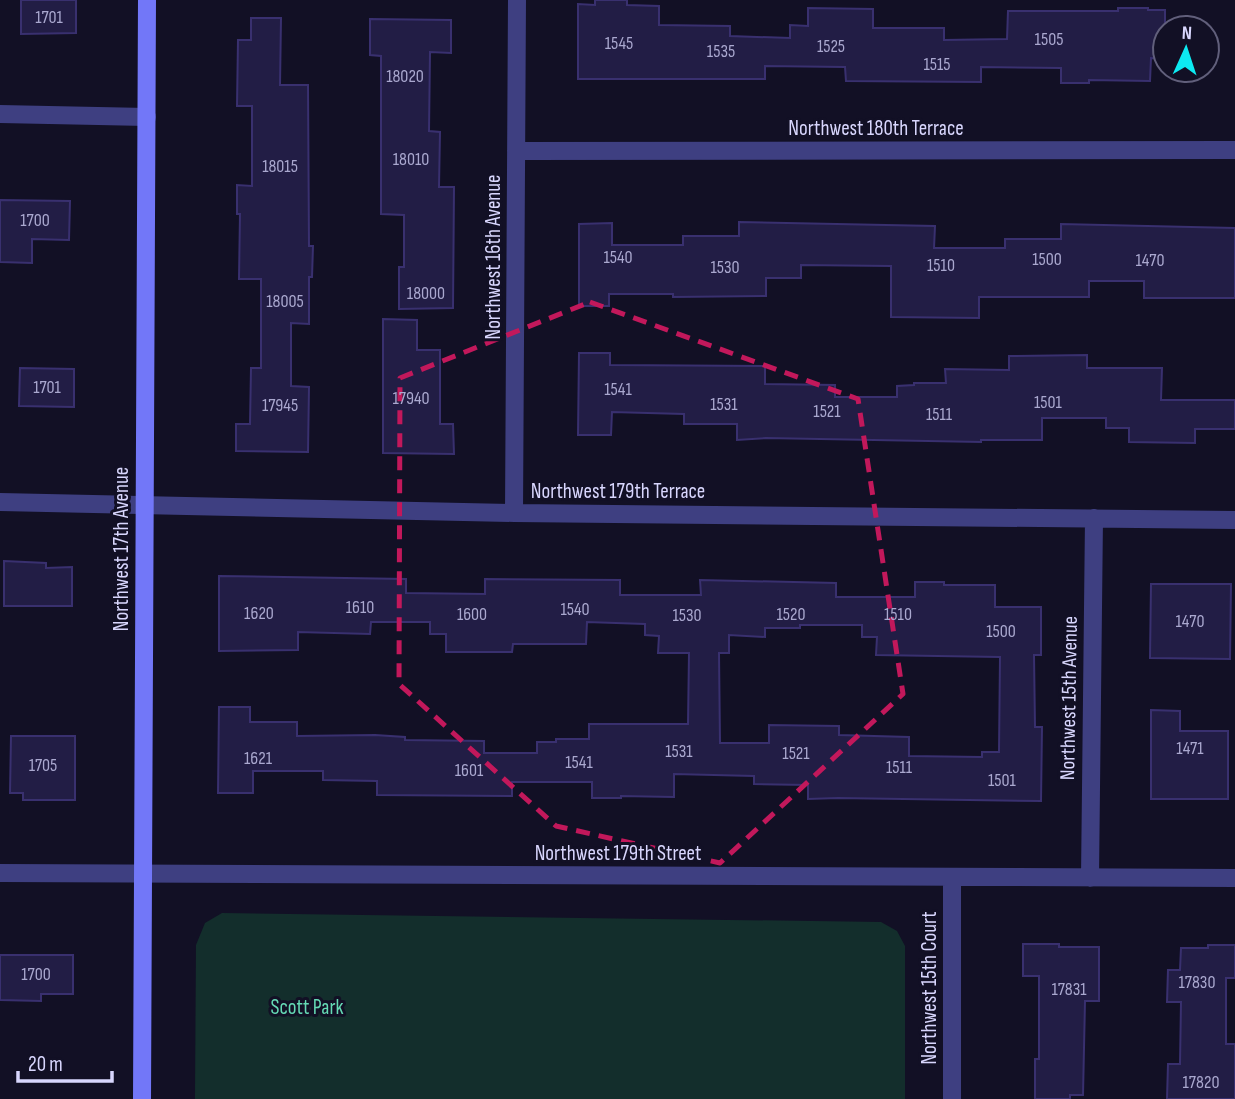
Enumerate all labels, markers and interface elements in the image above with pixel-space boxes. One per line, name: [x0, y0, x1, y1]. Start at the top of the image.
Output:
house number: 1701: [35, 7, 64, 28]
north arrow: [1151, 14, 1221, 84]
text: N: [1181, 22, 1192, 45]
house number: 1505: [1035, 29, 1063, 50]
house number: 1545: [605, 33, 633, 54]
house number: 1525: [817, 36, 845, 57]
house number: 1535: [707, 41, 735, 62]
house number: 1515: [923, 54, 951, 75]
house number: 18020: [386, 66, 424, 87]
street label: Northwest 180th Terrace: [788, 116, 964, 141]
house number: 18010: [393, 149, 429, 170]
house number: 18015: [262, 156, 298, 177]
street label: Northwest 16th Avenue: [481, 174, 506, 340]
house number: 1700: [20, 210, 50, 231]
house number: 1540: [603, 247, 633, 268]
house number: 1500: [1032, 249, 1062, 270]
house number: 1470: [1136, 250, 1164, 271]
house number: 1510: [927, 255, 955, 276]
house number: 1530: [710, 257, 740, 278]
house number: 18000: [407, 283, 445, 304]
house number: 18005: [266, 291, 304, 312]
house number: 1701: [33, 377, 62, 398]
house number: 1541: [604, 379, 632, 400]
house number: 17940: [393, 388, 430, 409]
house number: 1501: [1034, 392, 1063, 413]
house number: 1531: [710, 394, 738, 415]
house number: 17945: [262, 395, 298, 416]
house number: 1521: [813, 401, 841, 422]
house number: 1511: [926, 404, 953, 425]
street label: Northwest 17th Avenue: [109, 467, 134, 631]
street label: Northwest 179th Terrace: [531, 479, 705, 504]
house number: 1610: [346, 597, 374, 618]
house number: 1540: [560, 599, 590, 620]
house number: 1620: [244, 603, 274, 624]
house number: 1600: [457, 604, 487, 625]
house number: 1520: [777, 604, 805, 625]
house number: 1510: [884, 604, 912, 625]
house number: 1530: [672, 605, 702, 626]
house number: 1470: [1176, 611, 1204, 632]
street label: Northwest 15th Avenue: [1055, 616, 1083, 780]
house number: 1500: [986, 621, 1016, 642]
house number: 1471: [1176, 738, 1204, 759]
house number: 1531: [665, 741, 693, 762]
house number: 1521: [782, 743, 810, 764]
house number: 1621: [244, 748, 273, 769]
house number: 1541: [565, 752, 593, 773]
house number: 1705: [29, 755, 57, 776]
house number: 1511: [886, 757, 913, 778]
house number: 1601: [455, 760, 484, 781]
house number: 1501: [988, 770, 1017, 791]
street label: Northwest 179th Street: [535, 841, 701, 866]
street label: Northwest 15th Court: [917, 911, 942, 1065]
house number: 1700: [21, 964, 51, 985]
house number: 17830: [1179, 972, 1215, 993]
house number: 17831: [1051, 979, 1087, 1000]
park label: Scott Park: [271, 995, 343, 1020]
scale bar: [18, 1040, 112, 1084]
text: 20 m: [28, 1052, 63, 1077]
house number: 17820: [1183, 1072, 1219, 1093]

